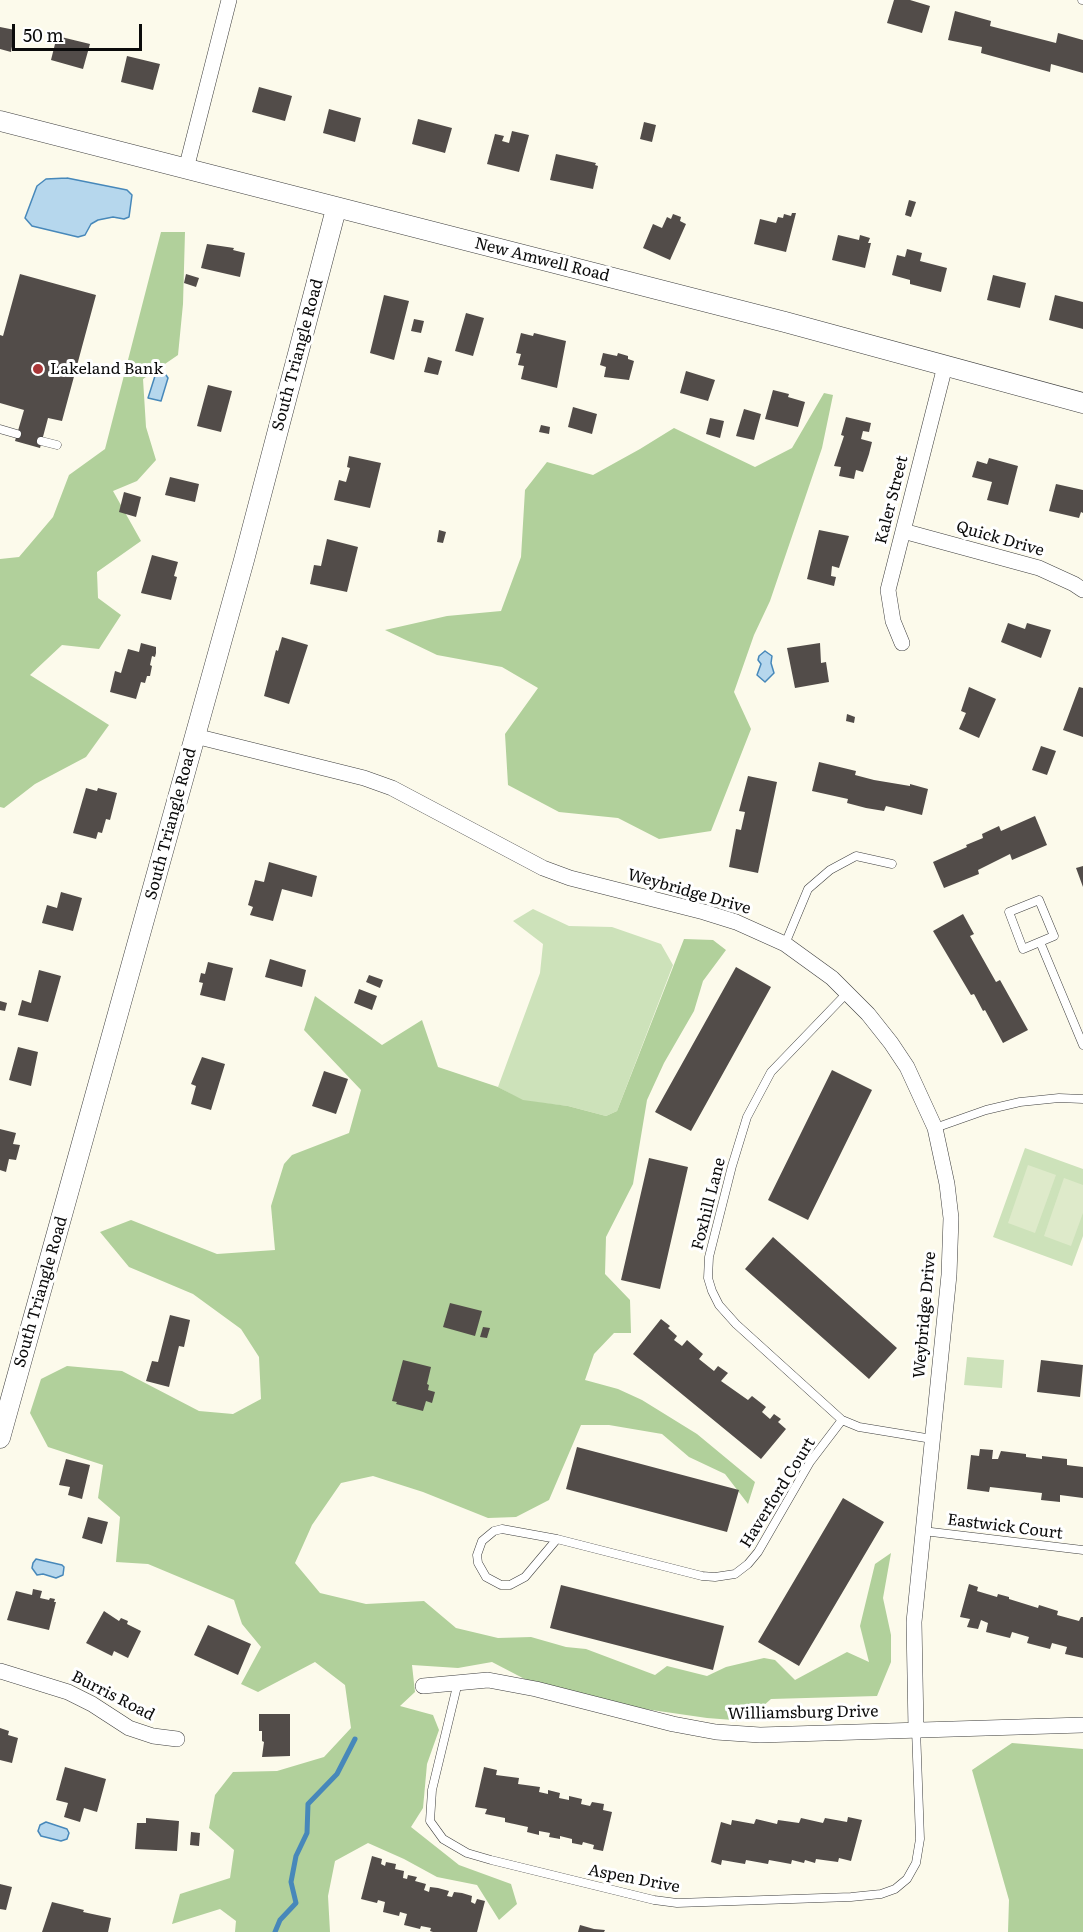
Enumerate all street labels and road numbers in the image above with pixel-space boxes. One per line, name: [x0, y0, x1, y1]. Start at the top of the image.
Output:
street label: New Amwell Road: [473, 234, 611, 286]
street label: South Triangle Road: [268, 277, 328, 433]
street label: Kaler Street: [872, 454, 912, 546]
street label: Quick Drive: [954, 517, 1046, 561]
street label: South Triangle Road: [141, 746, 201, 902]
street label: Weybridge Drive: [625, 865, 753, 919]
street label: Foxhill Lane: [688, 1156, 730, 1252]
street label: South Triangle Road: [10, 1214, 72, 1370]
street label: Weybridge Drive: [910, 1251, 940, 1379]
street label: Haverford Court: [736, 1434, 820, 1552]
street label: Eastwick Court: [946, 1510, 1064, 1544]
street label: Burris Road: [68, 1667, 158, 1725]
street label: Williamsburg Drive: [727, 1702, 879, 1724]
street label: Aspen Drive: [587, 1861, 681, 1897]

